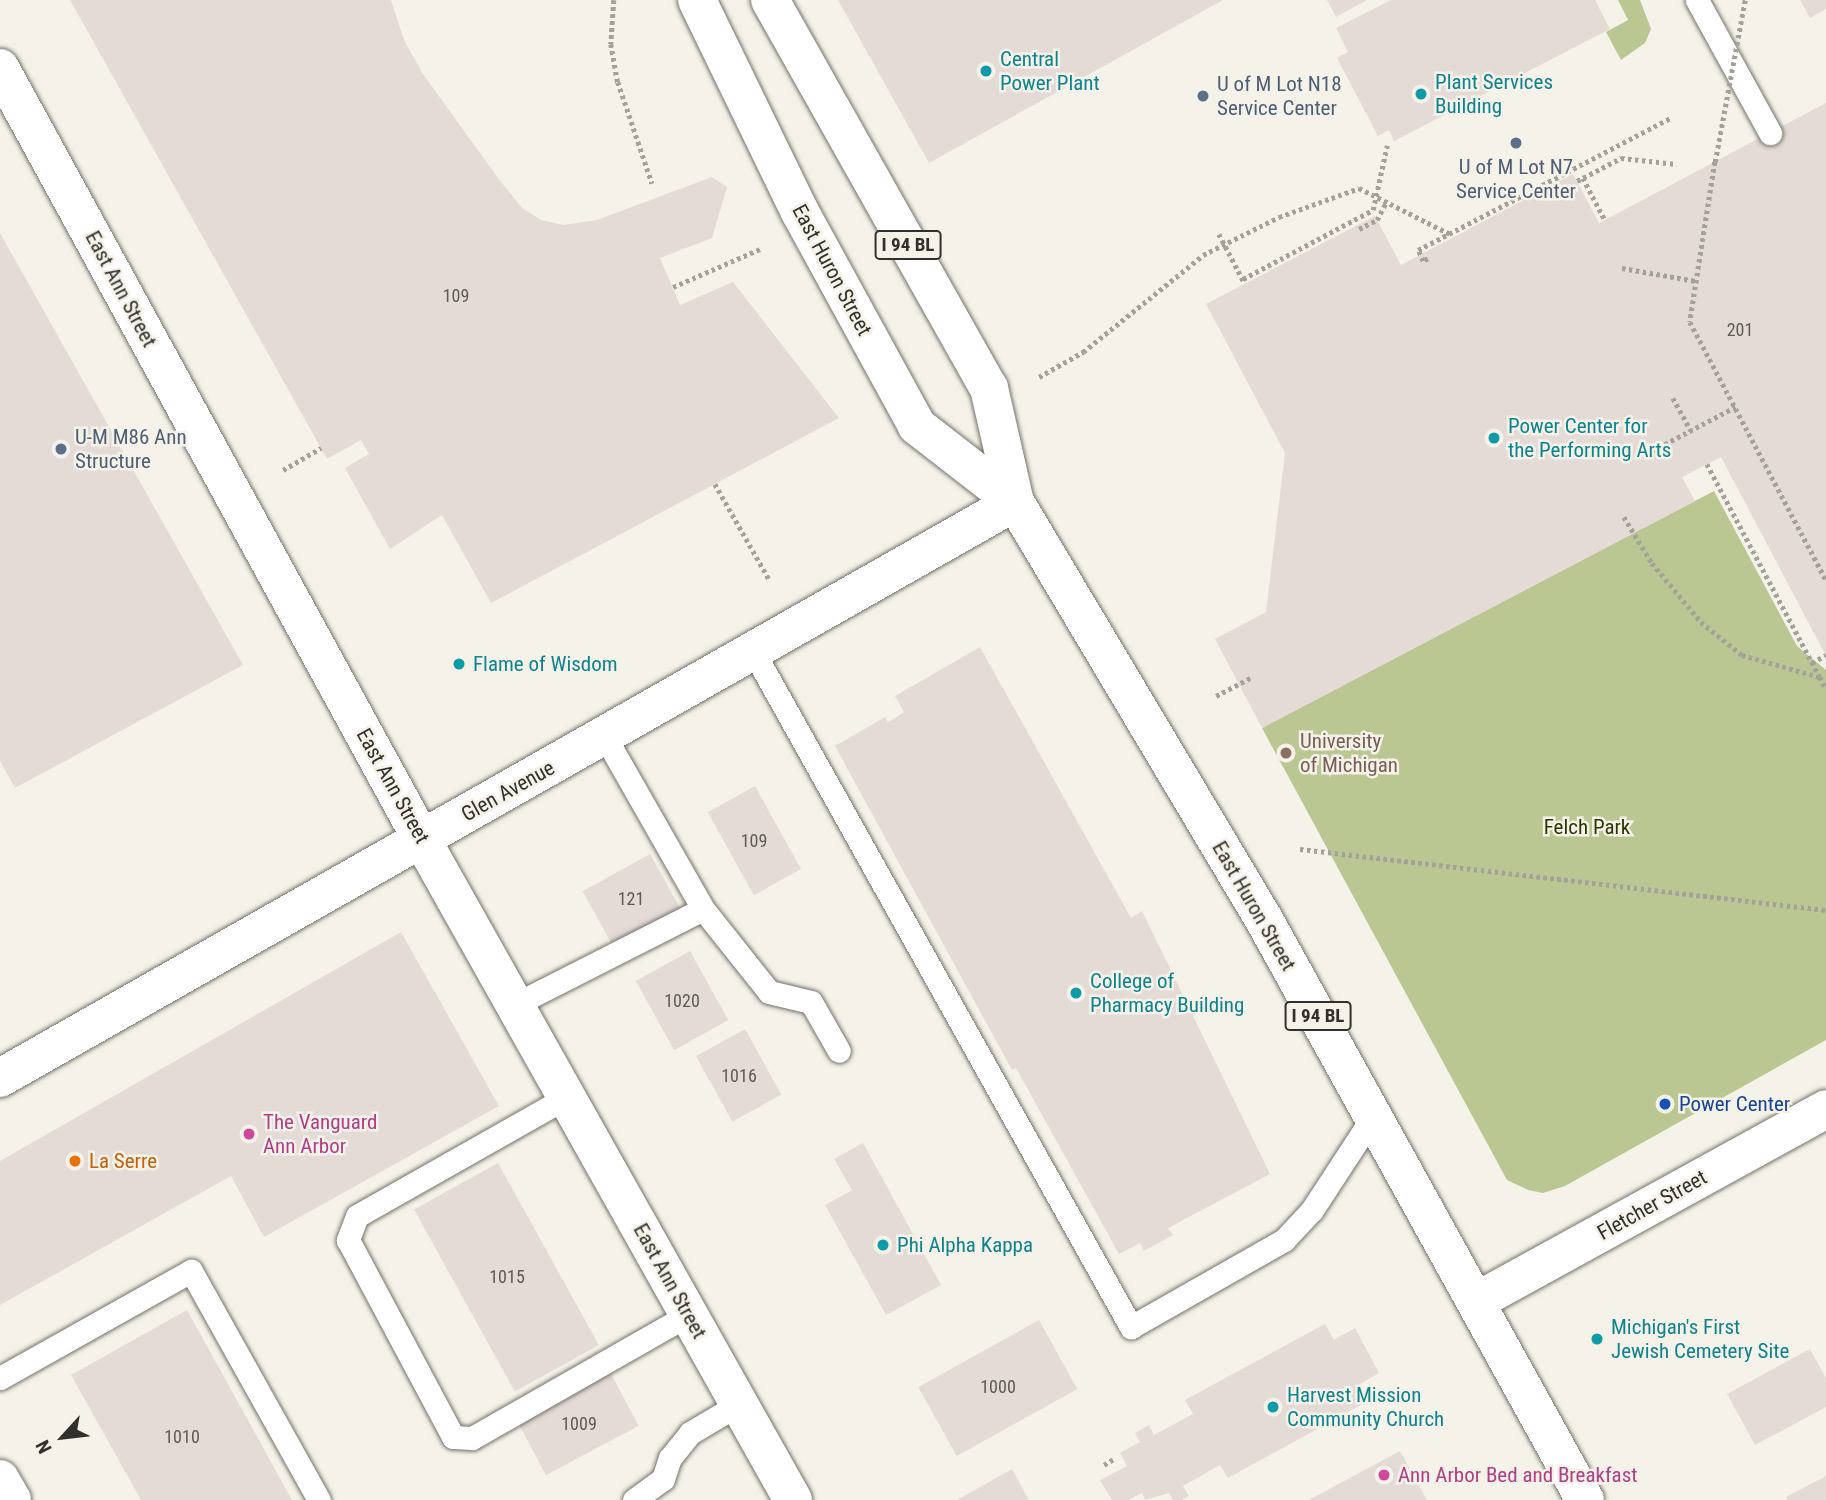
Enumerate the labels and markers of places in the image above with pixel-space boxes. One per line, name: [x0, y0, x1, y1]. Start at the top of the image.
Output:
place label: Central Power Plant: [1000, 46, 1100, 96]
marker: Central Power Plant: [978, 63, 994, 79]
place label: Plant Services Building: [1435, 69, 1553, 119]
place label: U of M Lot N18 Service Center: [1217, 71, 1342, 121]
marker: Plant Services Building: [1413, 86, 1429, 102]
marker: U of M Lot N18 Service Center: [1195, 88, 1211, 104]
marker: U of M Lot N7 Service Center: [1508, 135, 1524, 151]
place label: U of M Lot N7 Service Center: [1456, 154, 1576, 204]
place label: Power Center for the Performing Arts: [1508, 413, 1671, 463]
place label: U-M M86 Ann Structure: [75, 424, 187, 474]
marker: Power Center for the Performing Arts: [1486, 430, 1502, 446]
marker: U-M M86 Ann Structure: [53, 441, 69, 457]
place label: Flame of Wisdom: [473, 651, 618, 677]
marker: Flame of Wisdom: [451, 656, 467, 672]
place label: University of Michigan: [1300, 728, 1398, 778]
marker: University of Michigan: [1278, 745, 1294, 761]
place label: College of Pharmacy Building: [1090, 968, 1244, 1018]
marker: College of Pharmacy Building: [1068, 985, 1084, 1001]
place label: Power Center: [1679, 1091, 1790, 1117]
marker: Power Center: [1657, 1096, 1673, 1112]
place label: The Vanguard Ann Arbor: [263, 1109, 377, 1159]
marker: The Vanguard Ann Arbor: [241, 1126, 257, 1142]
place label: La Serre: [89, 1148, 157, 1174]
marker: La Serre: [67, 1153, 83, 1169]
place label: Phi Alpha Kappa: [897, 1232, 1033, 1258]
marker: Phi Alpha Kappa: [875, 1237, 891, 1253]
place label: Michigan's First Jewish Cemetery Site: [1611, 1314, 1789, 1364]
marker: Michigan's First Jewish Cemetery Site: [1589, 1331, 1605, 1347]
place label: Harvest Mission Community Church: [1287, 1382, 1444, 1432]
marker: Harvest Mission Community Church: [1265, 1399, 1281, 1415]
place label: Ann Arbor Bed and Breakfast: [1398, 1462, 1637, 1488]
marker: Ann Arbor Bed and Breakfast: [1376, 1467, 1392, 1483]

